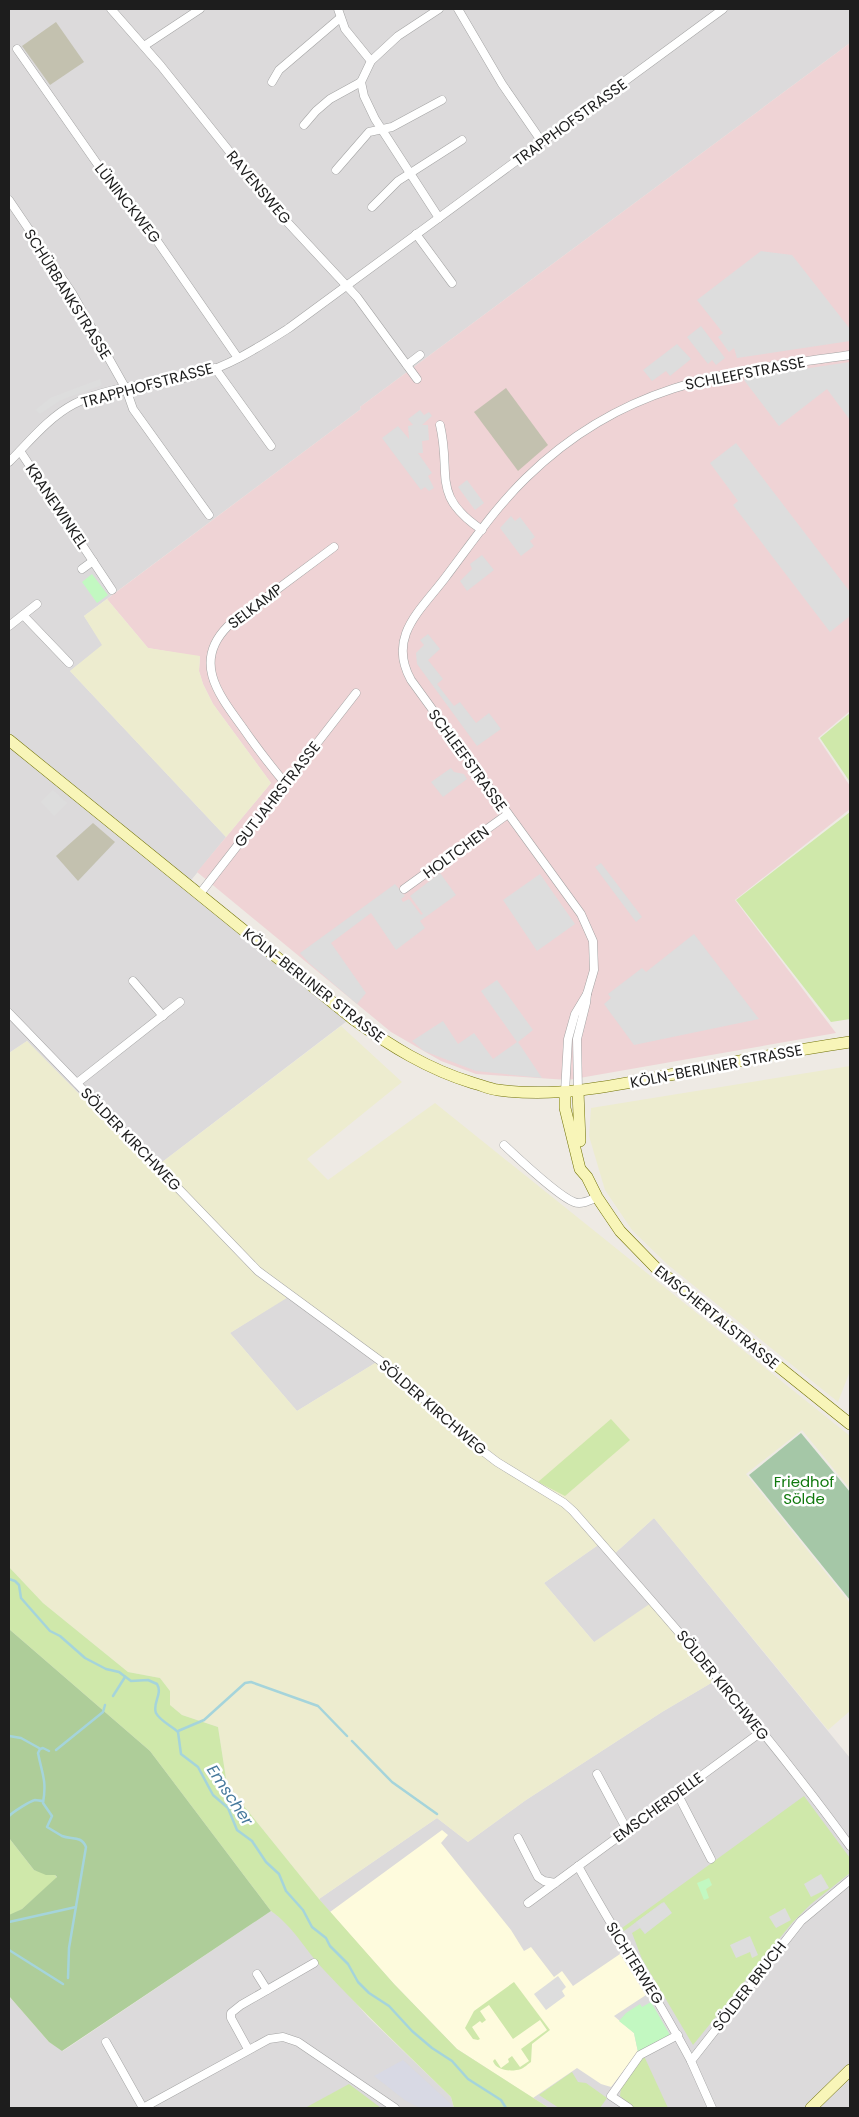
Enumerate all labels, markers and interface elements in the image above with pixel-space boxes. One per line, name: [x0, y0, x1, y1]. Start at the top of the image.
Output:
street label: TRAPPHOFSTRASSE: [509, 74, 631, 170]
street label: RAVENSWEG: [222, 146, 296, 229]
street label: LÜNINCKWEG: [90, 159, 166, 248]
street label: SCHÜRBANKSTRASSE: [19, 225, 117, 363]
street label: SCHLEEFSTRASSE: [683, 351, 807, 395]
street label: TRAPPHOFSTRASSE: [79, 357, 215, 413]
street label: KRANEWINKEL: [21, 459, 94, 553]
street label: SELKAMP: [223, 578, 287, 634]
street label: SCHLEEFSTRASSE: [424, 705, 512, 815]
street label: GUTJAHRSTRASSE: [229, 737, 325, 851]
street label: HOLTCHEN: [419, 821, 493, 883]
street label: KÖLN-BERLINER STRASSE: [239, 923, 389, 1047]
street label: KÖLN-BERLINER STRASSE: [628, 1039, 804, 1093]
street label: SÖLDER KIRCHWEG: [76, 1083, 186, 1196]
street label: EMSCHERTALSTRASSE: [650, 1260, 784, 1374]
street label: SÖLDER KIRCHWEG: [375, 1354, 492, 1460]
park label: Friedhof Sölde: [774, 1471, 834, 1509]
street label: SÖLDER KIRCHWEG: [672, 1625, 774, 1745]
water label: Emscher: [201, 1760, 259, 1831]
street label: EMSCHERDELLE: [608, 1767, 708, 1847]
street label: SICHTERWEG: [601, 1918, 669, 2008]
street label: SÖLDER BRUCH: [707, 1937, 791, 2035]

